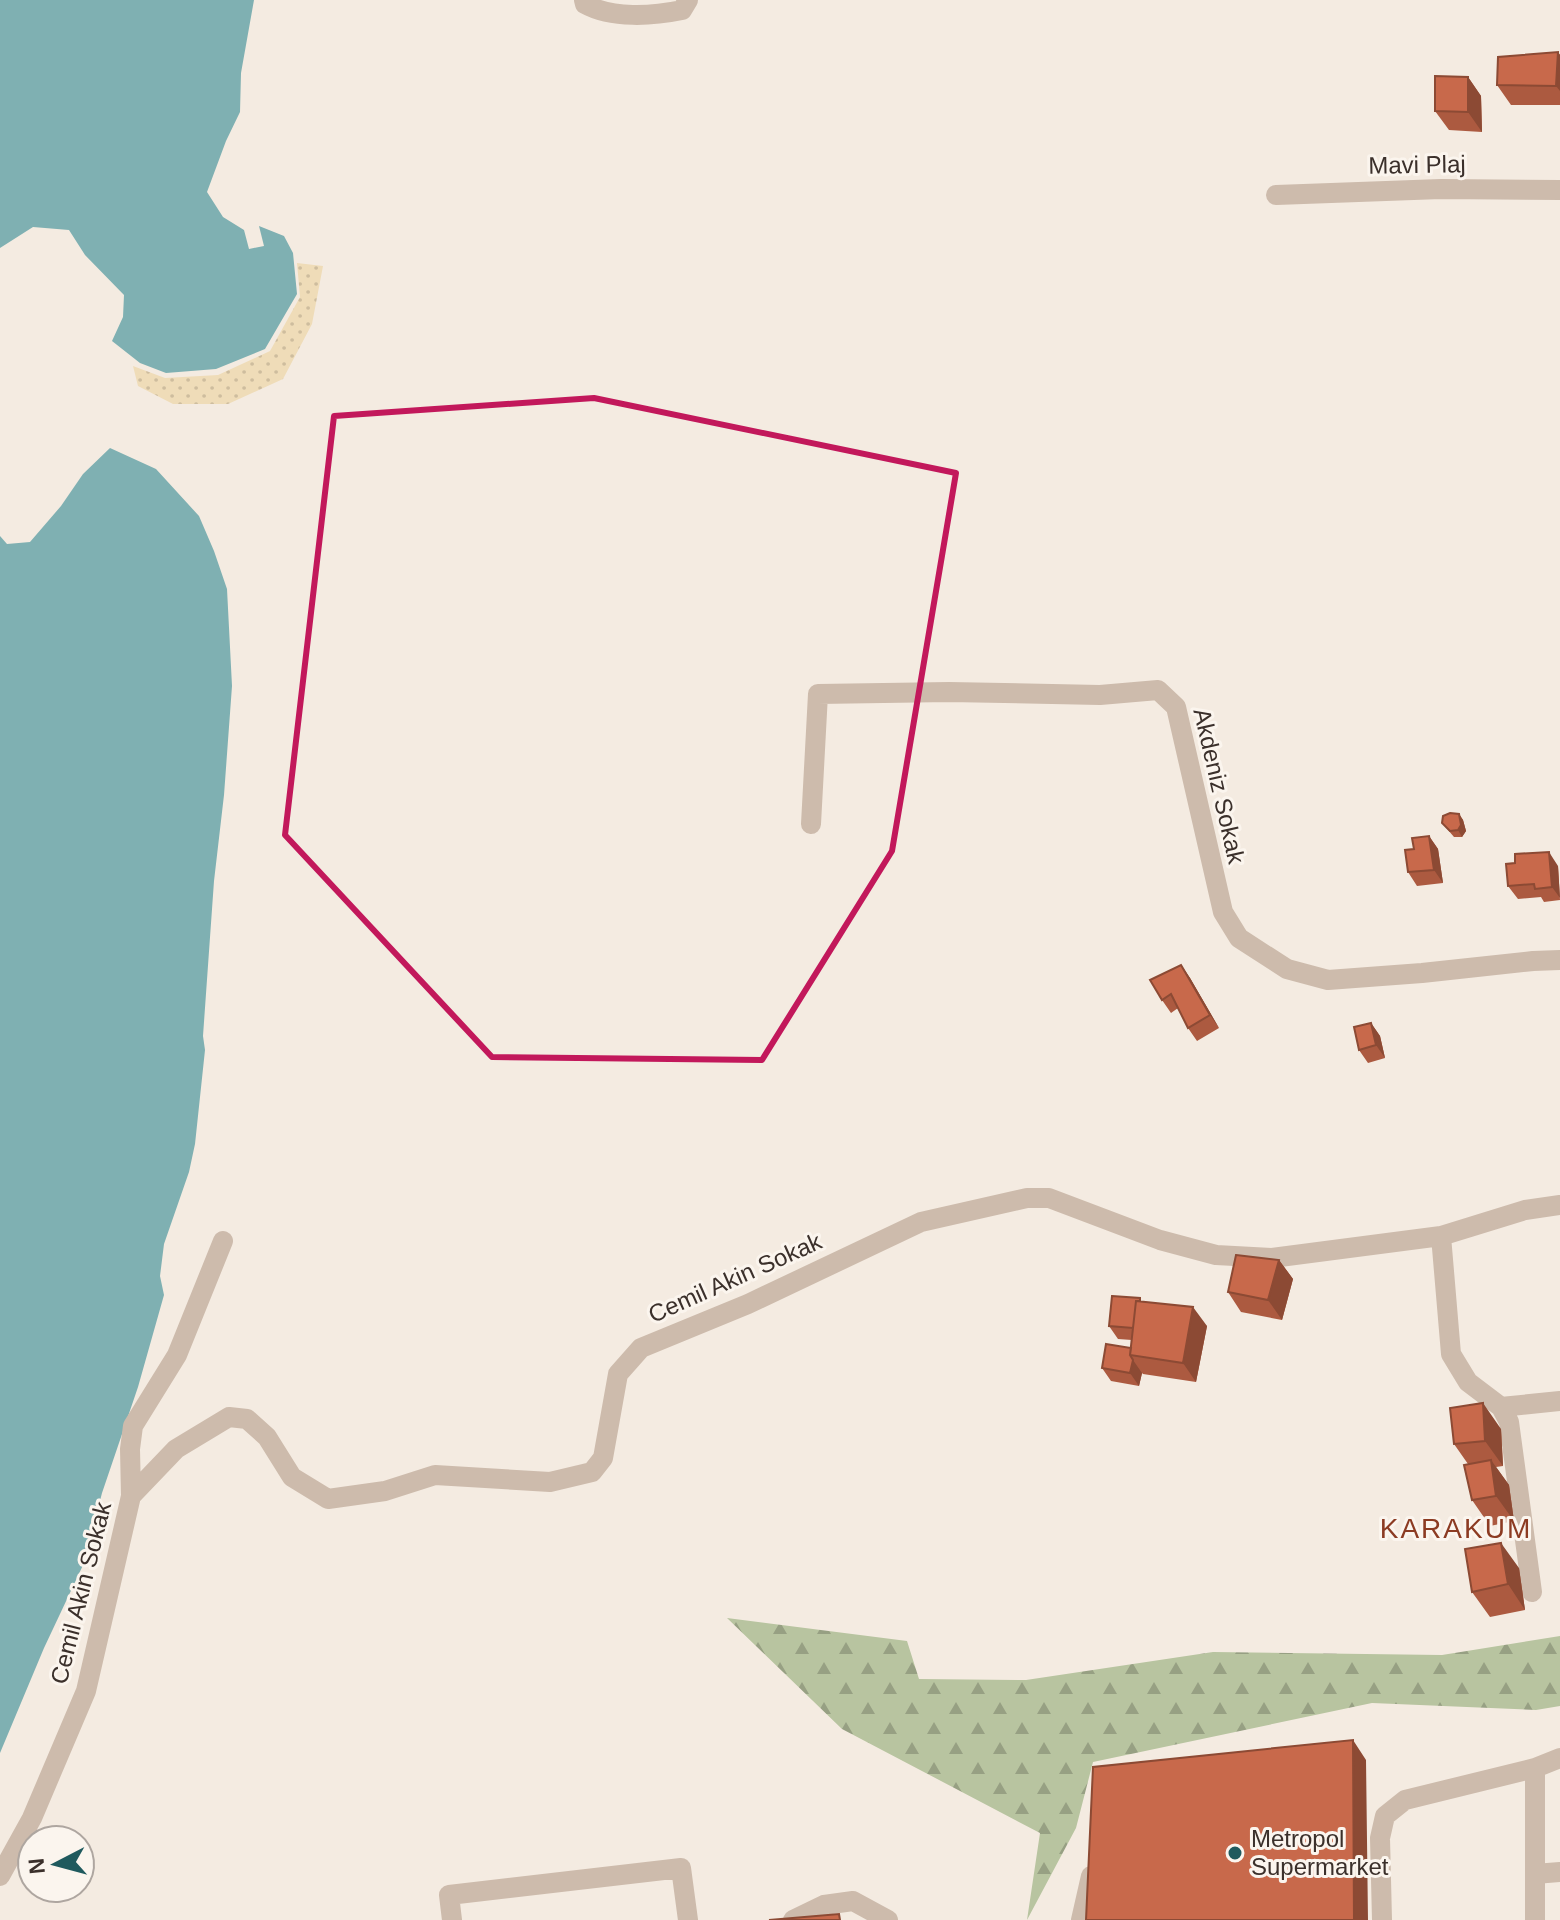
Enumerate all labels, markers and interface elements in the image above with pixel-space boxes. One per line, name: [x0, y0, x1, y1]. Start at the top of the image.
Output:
street label: Mavi Plaj: [1368, 150, 1466, 179]
street label: Akdeniz Sokak: [1188, 706, 1251, 867]
street label: Cemil Akin Sokak: [644, 1227, 826, 1328]
street label: Cemil Akin Sokak: [45, 1498, 116, 1687]
district label: KARAKUM: [1380, 1513, 1532, 1544]
north arrow: [16, 1824, 96, 1904]
place label: Metropol Supermarket: [1251, 1825, 1389, 1880]
marker: Metropol Supermarket: [1226, 1844, 1244, 1862]
text: N: [23, 1857, 50, 1875]

